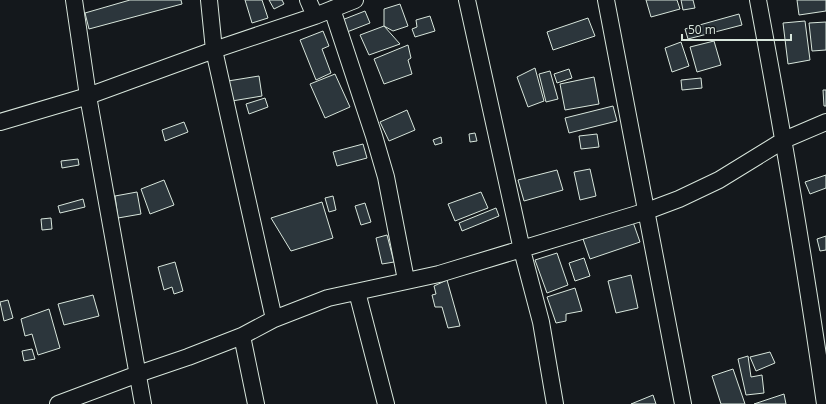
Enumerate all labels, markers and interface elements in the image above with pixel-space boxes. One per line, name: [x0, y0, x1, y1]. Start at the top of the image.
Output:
scale bar: [682, 16, 791, 42]
text: 50 m: [688, 21, 716, 38]

